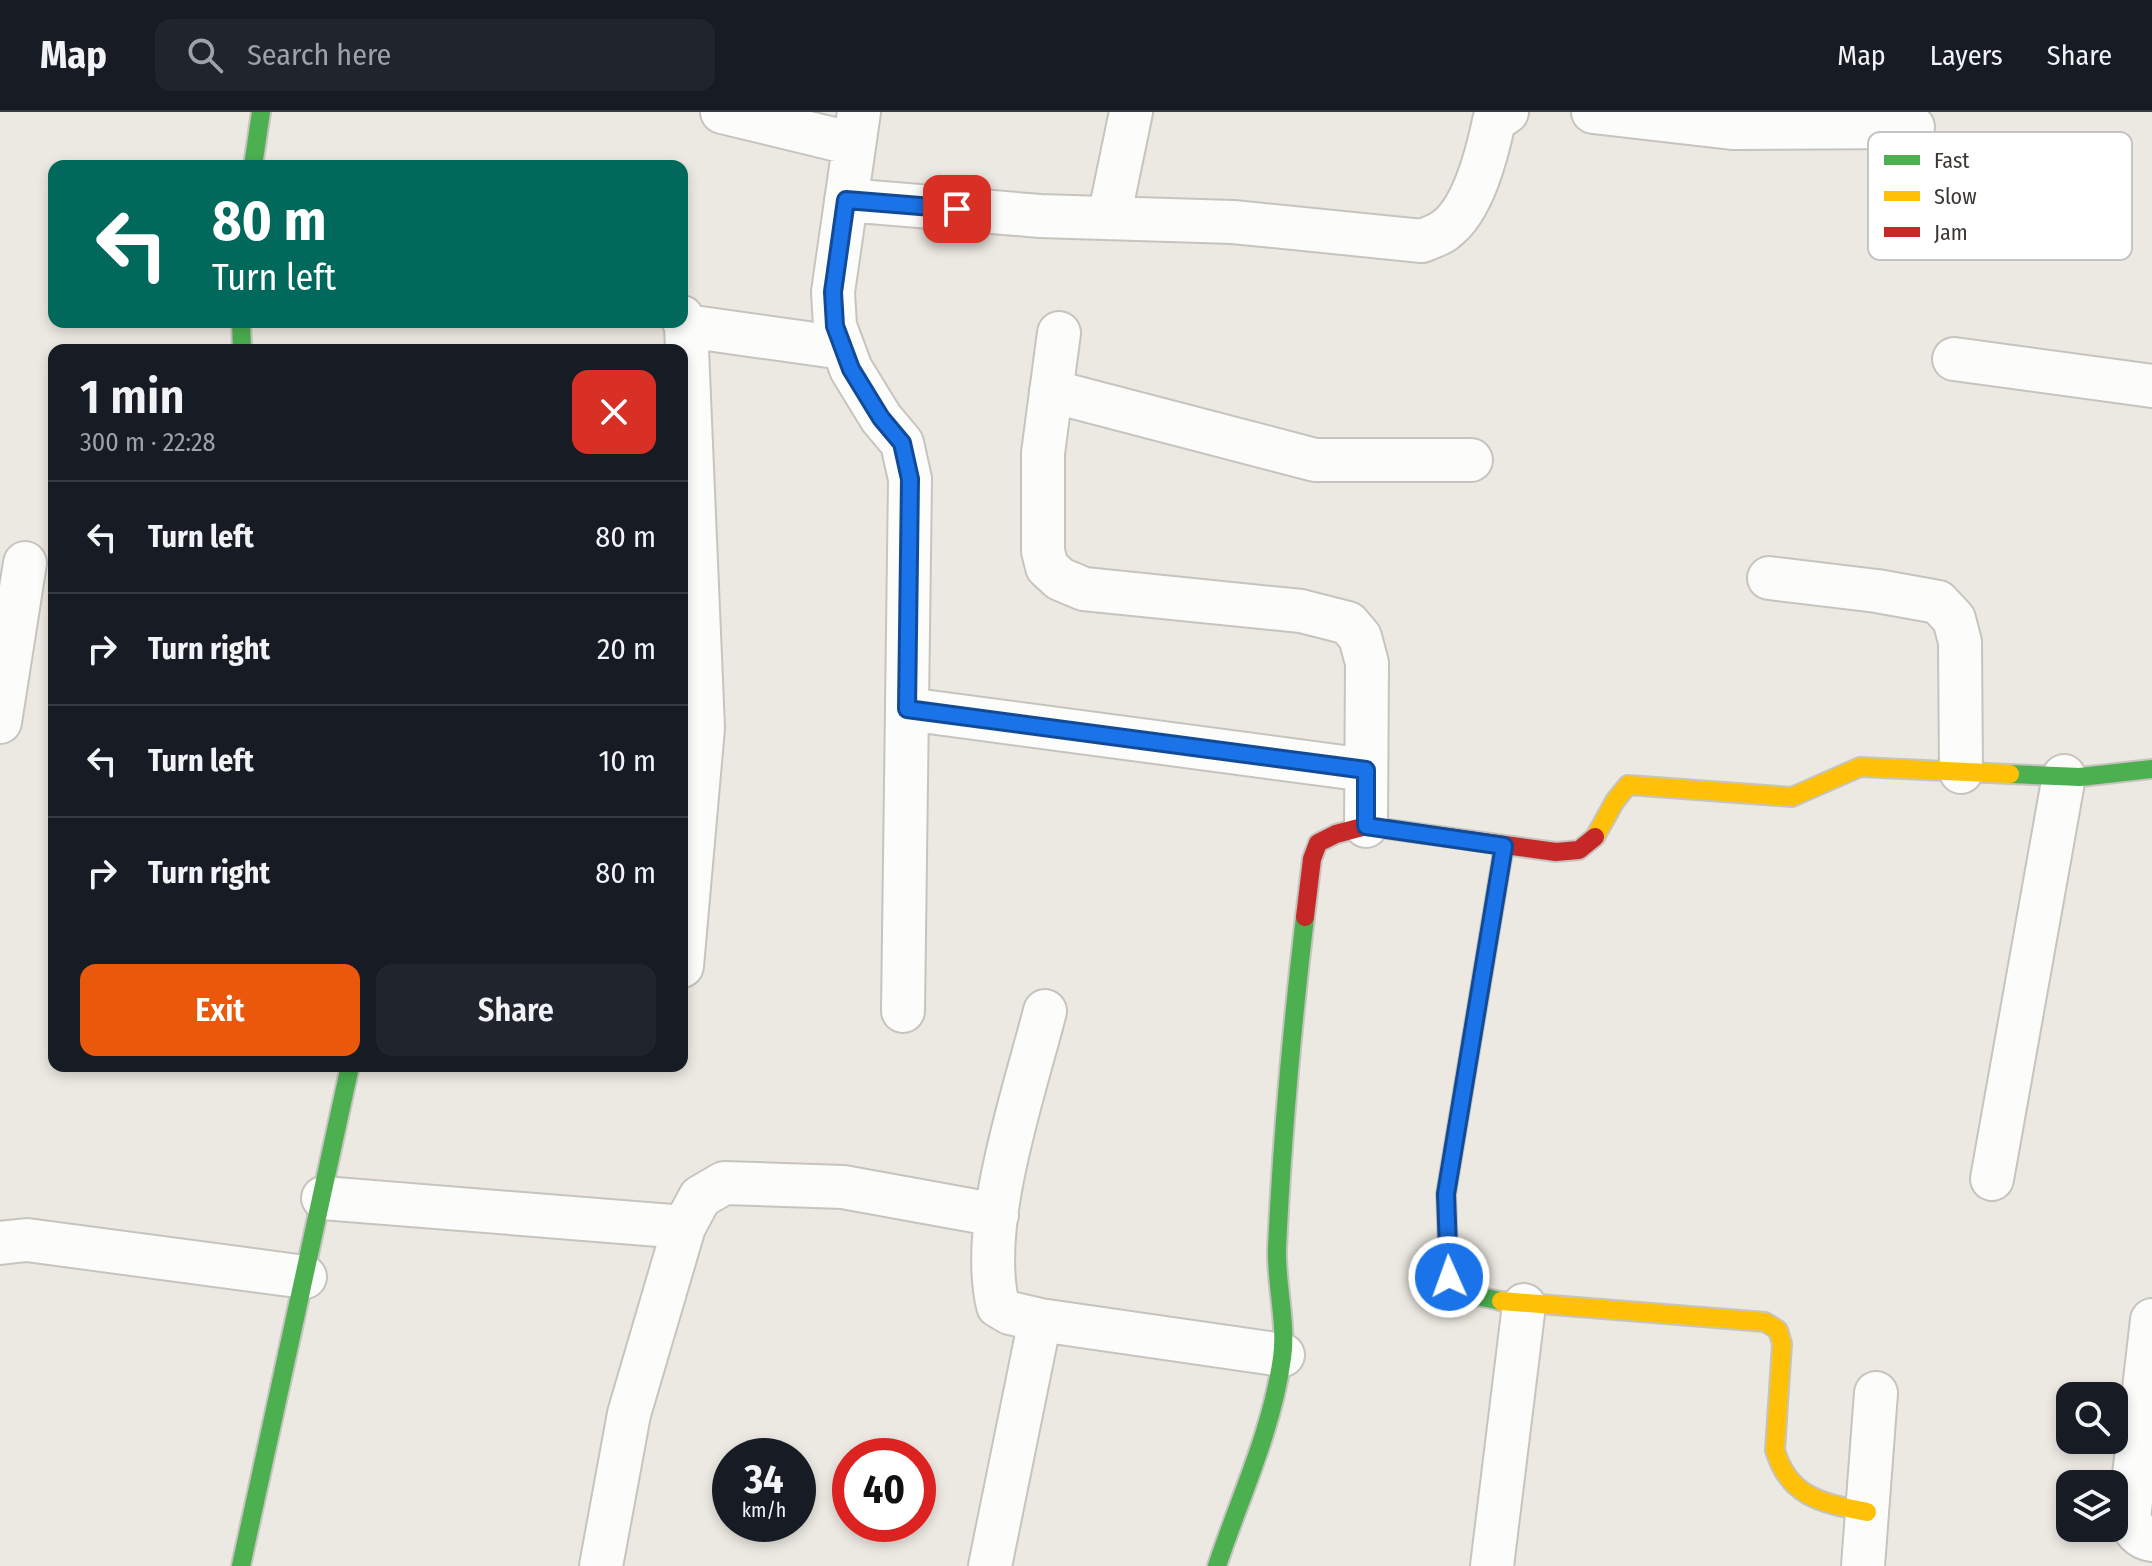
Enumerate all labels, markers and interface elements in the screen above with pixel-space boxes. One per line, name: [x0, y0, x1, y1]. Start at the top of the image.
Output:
search box: [155, 19, 715, 91]
text: Map: [40, 32, 107, 78]
icon: search: [183, 33, 227, 77]
text: Search here: [247, 37, 391, 73]
text: Map: [1837, 39, 1886, 72]
text: Layers: [1930, 39, 2003, 72]
text: Share: [2047, 39, 2112, 72]
legend: [1868, 132, 2132, 260]
text: Fast: [1934, 147, 1970, 174]
pin: [923, 175, 991, 243]
text: Slow: [1934, 183, 1977, 210]
icon: arrive: [935, 187, 979, 231]
text: 80 m: [212, 188, 327, 255]
icon: left: [80, 192, 184, 296]
text: Jam: [1934, 219, 1968, 246]
text: Turn left: [212, 256, 336, 300]
text: 1 min: [80, 368, 185, 426]
button: close: [572, 370, 656, 454]
text: 300 m · 22:28: [80, 427, 216, 458]
icon: left: [80, 515, 124, 559]
text: Turn left: [148, 519, 254, 555]
text: 80 m: [595, 519, 656, 555]
icon: right: [80, 627, 124, 671]
text: Turn right: [148, 631, 270, 667]
text: 20 m: [597, 631, 656, 667]
icon: left: [80, 739, 124, 783]
text: Turn left: [148, 743, 254, 779]
text: 10 m: [599, 743, 656, 779]
icon: right: [80, 851, 124, 895]
text: Turn right: [148, 855, 270, 891]
text: 80 m: [595, 855, 656, 891]
button: Exit: [80, 964, 360, 1056]
button: Share: [376, 964, 656, 1056]
position arrow: [1407, 1235, 1491, 1319]
map controls: [2056, 1382, 2128, 1542]
button: search: [2056, 1382, 2128, 1454]
speed limit sign: 40: [832, 1438, 936, 1542]
text: 34: [744, 1456, 784, 1504]
button: layers: [2056, 1470, 2128, 1542]
text: km/h: [742, 1498, 786, 1522]

